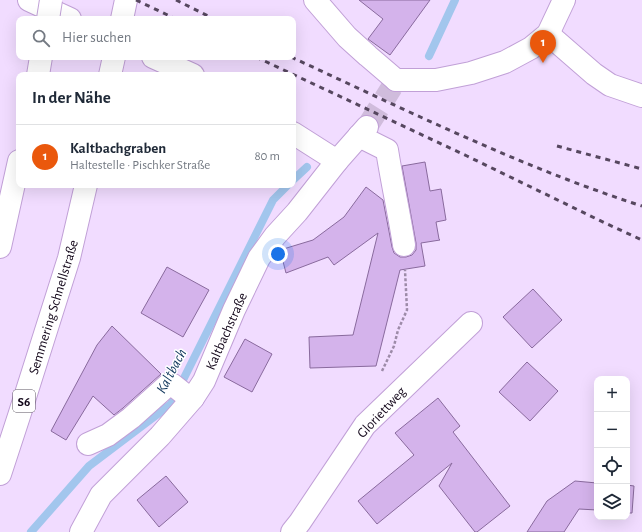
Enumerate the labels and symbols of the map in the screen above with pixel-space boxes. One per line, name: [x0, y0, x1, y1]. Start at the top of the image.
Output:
pin: 1: [530, 30, 556, 63]
street label: Semmering Schnellstraße: [27, 238, 81, 376]
your location: [268, 244, 288, 264]
street label: Kaltbachstraße: [204, 291, 250, 372]
water label: Kaltbach: [154, 347, 189, 396]
street label: Gloriettweg: [355, 384, 409, 441]
road number: S6: [13, 390, 35, 412]

